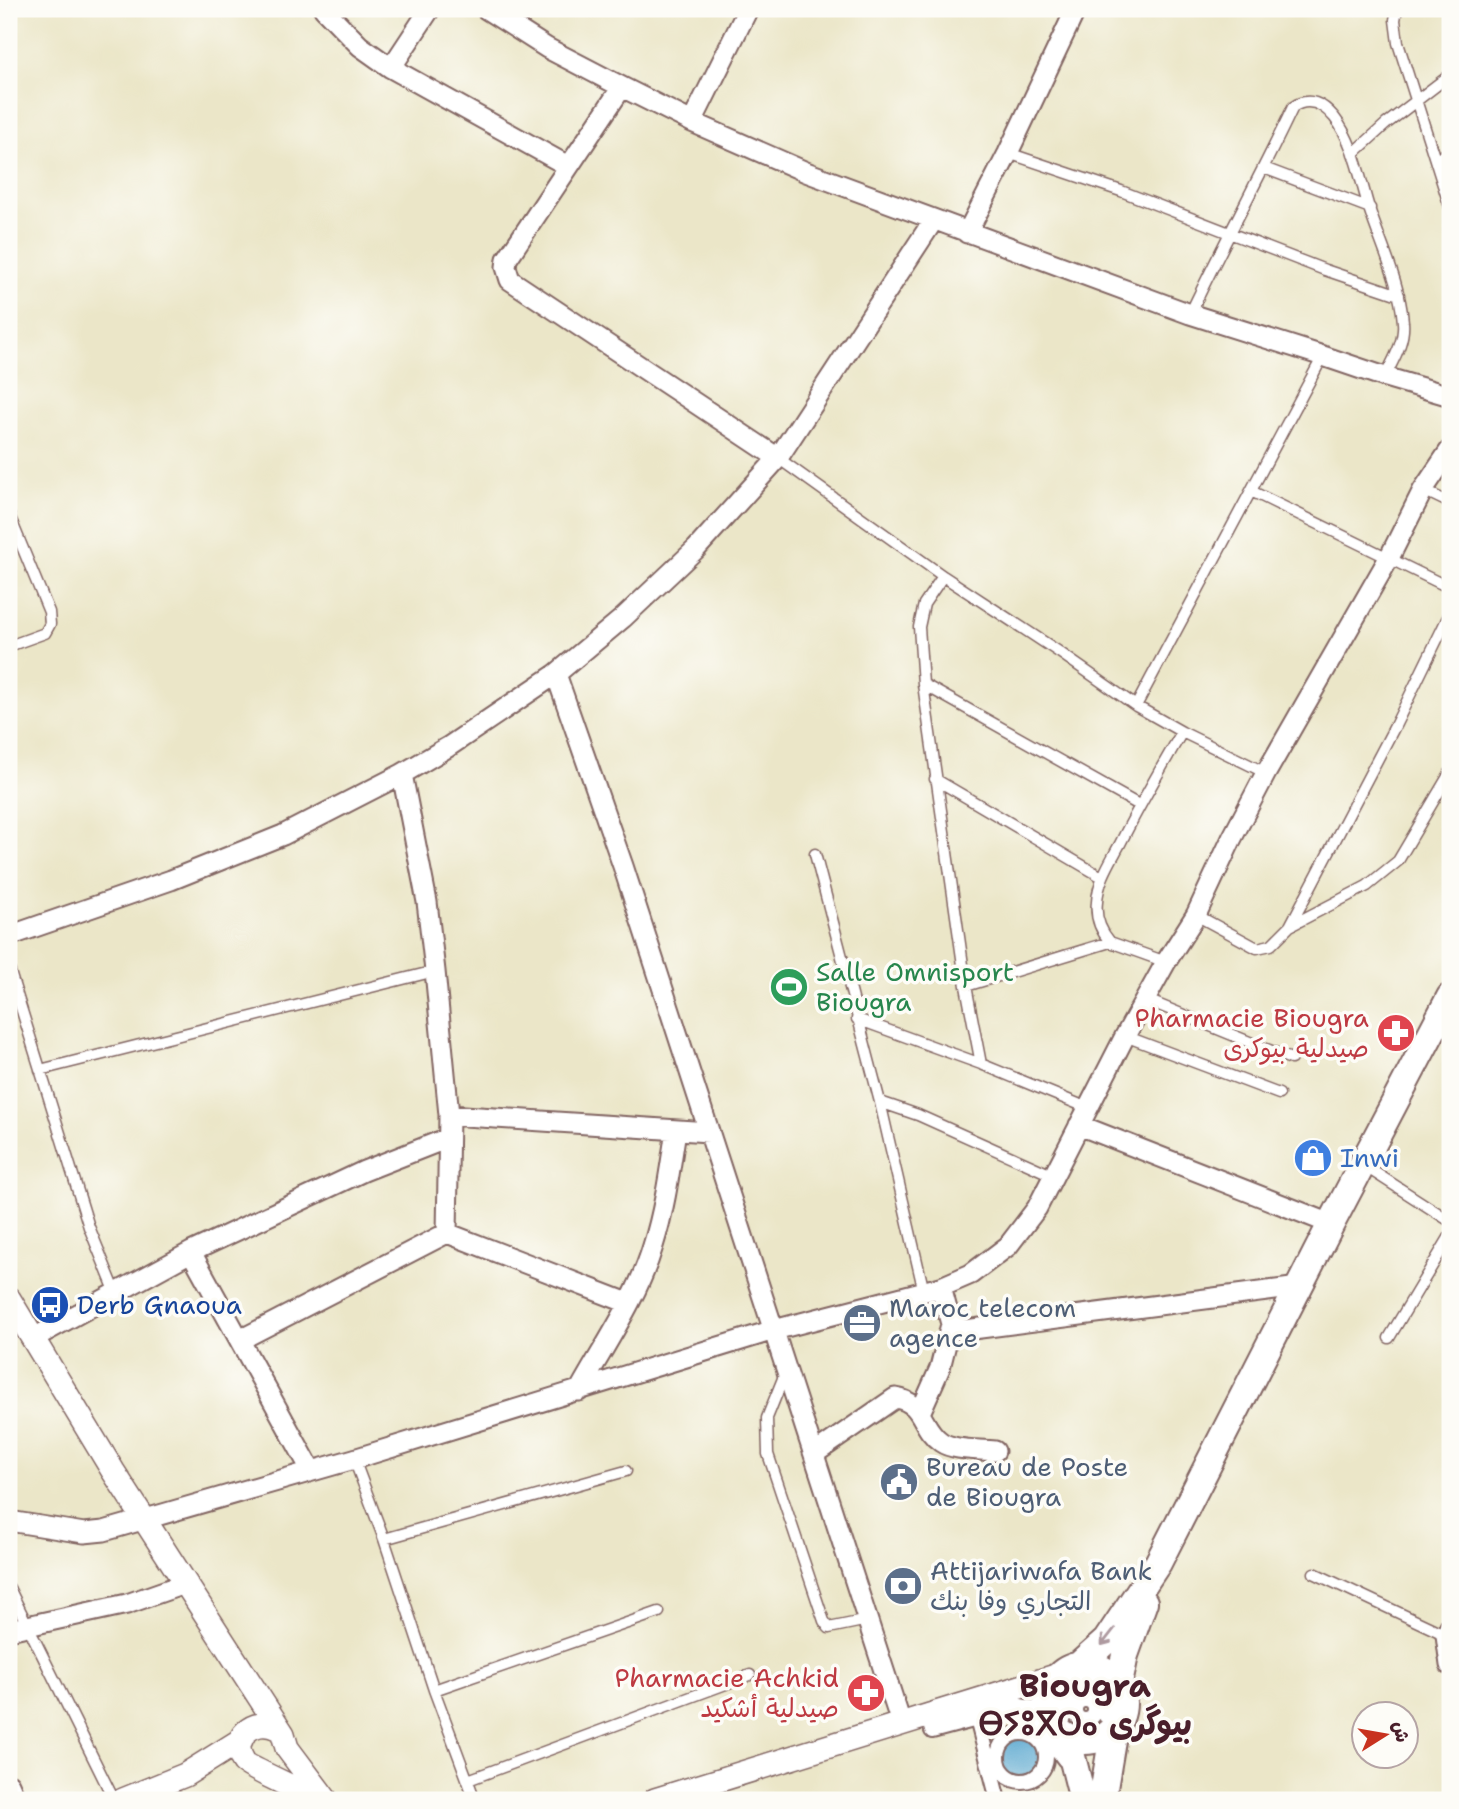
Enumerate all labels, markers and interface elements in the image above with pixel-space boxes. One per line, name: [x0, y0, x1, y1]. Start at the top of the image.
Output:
place label: Salle Omnisport Biougra: [816, 954, 1014, 1019]
sports icon: Salle Omnisport Biougra: [768, 966, 810, 1008]
place label: Pharmacie Biougra صيدلية بيوكرى: [1135, 1000, 1369, 1065]
pharmacy icon: Pharmacie Biougra صيدلية بيوكرى: [1375, 1012, 1417, 1054]
shop icon: Inwi: [1292, 1137, 1334, 1179]
place label: Inwi: [1340, 1140, 1399, 1175]
bus stop icon: Derb Gnaoua: [29, 1284, 71, 1326]
place label: Derb Gnaoua: [77, 1287, 242, 1322]
place label: Maroc telecom agence: [889, 1290, 1076, 1355]
office icon: Maroc telecom agence: [841, 1302, 883, 1344]
place label: Bureau de Poste de Biougra: [926, 1449, 1128, 1514]
public building icon: Bureau de Poste de Biougra: [878, 1461, 920, 1503]
place label: Attijariwafa Bank التجاري وفا بنك: [930, 1553, 1152, 1620]
bank icon: Attijariwafa Bank التجاري وفا بنك: [882, 1565, 924, 1607]
one-way arrow: [1100, 1627, 1115, 1645]
place label: Pharmacie Achkid صيدلية أشكيد: [614, 1660, 839, 1725]
district label: Biougra ⴱⵢⵓⴳⵔⴰ بيوگرى: [978, 1663, 1192, 1746]
pharmacy icon: Pharmacie Achkid صيدلية أشكيد: [845, 1672, 887, 1714]
north arrow: [1350, 1700, 1420, 1770]
text: ش: [1387, 1719, 1415, 1745]

